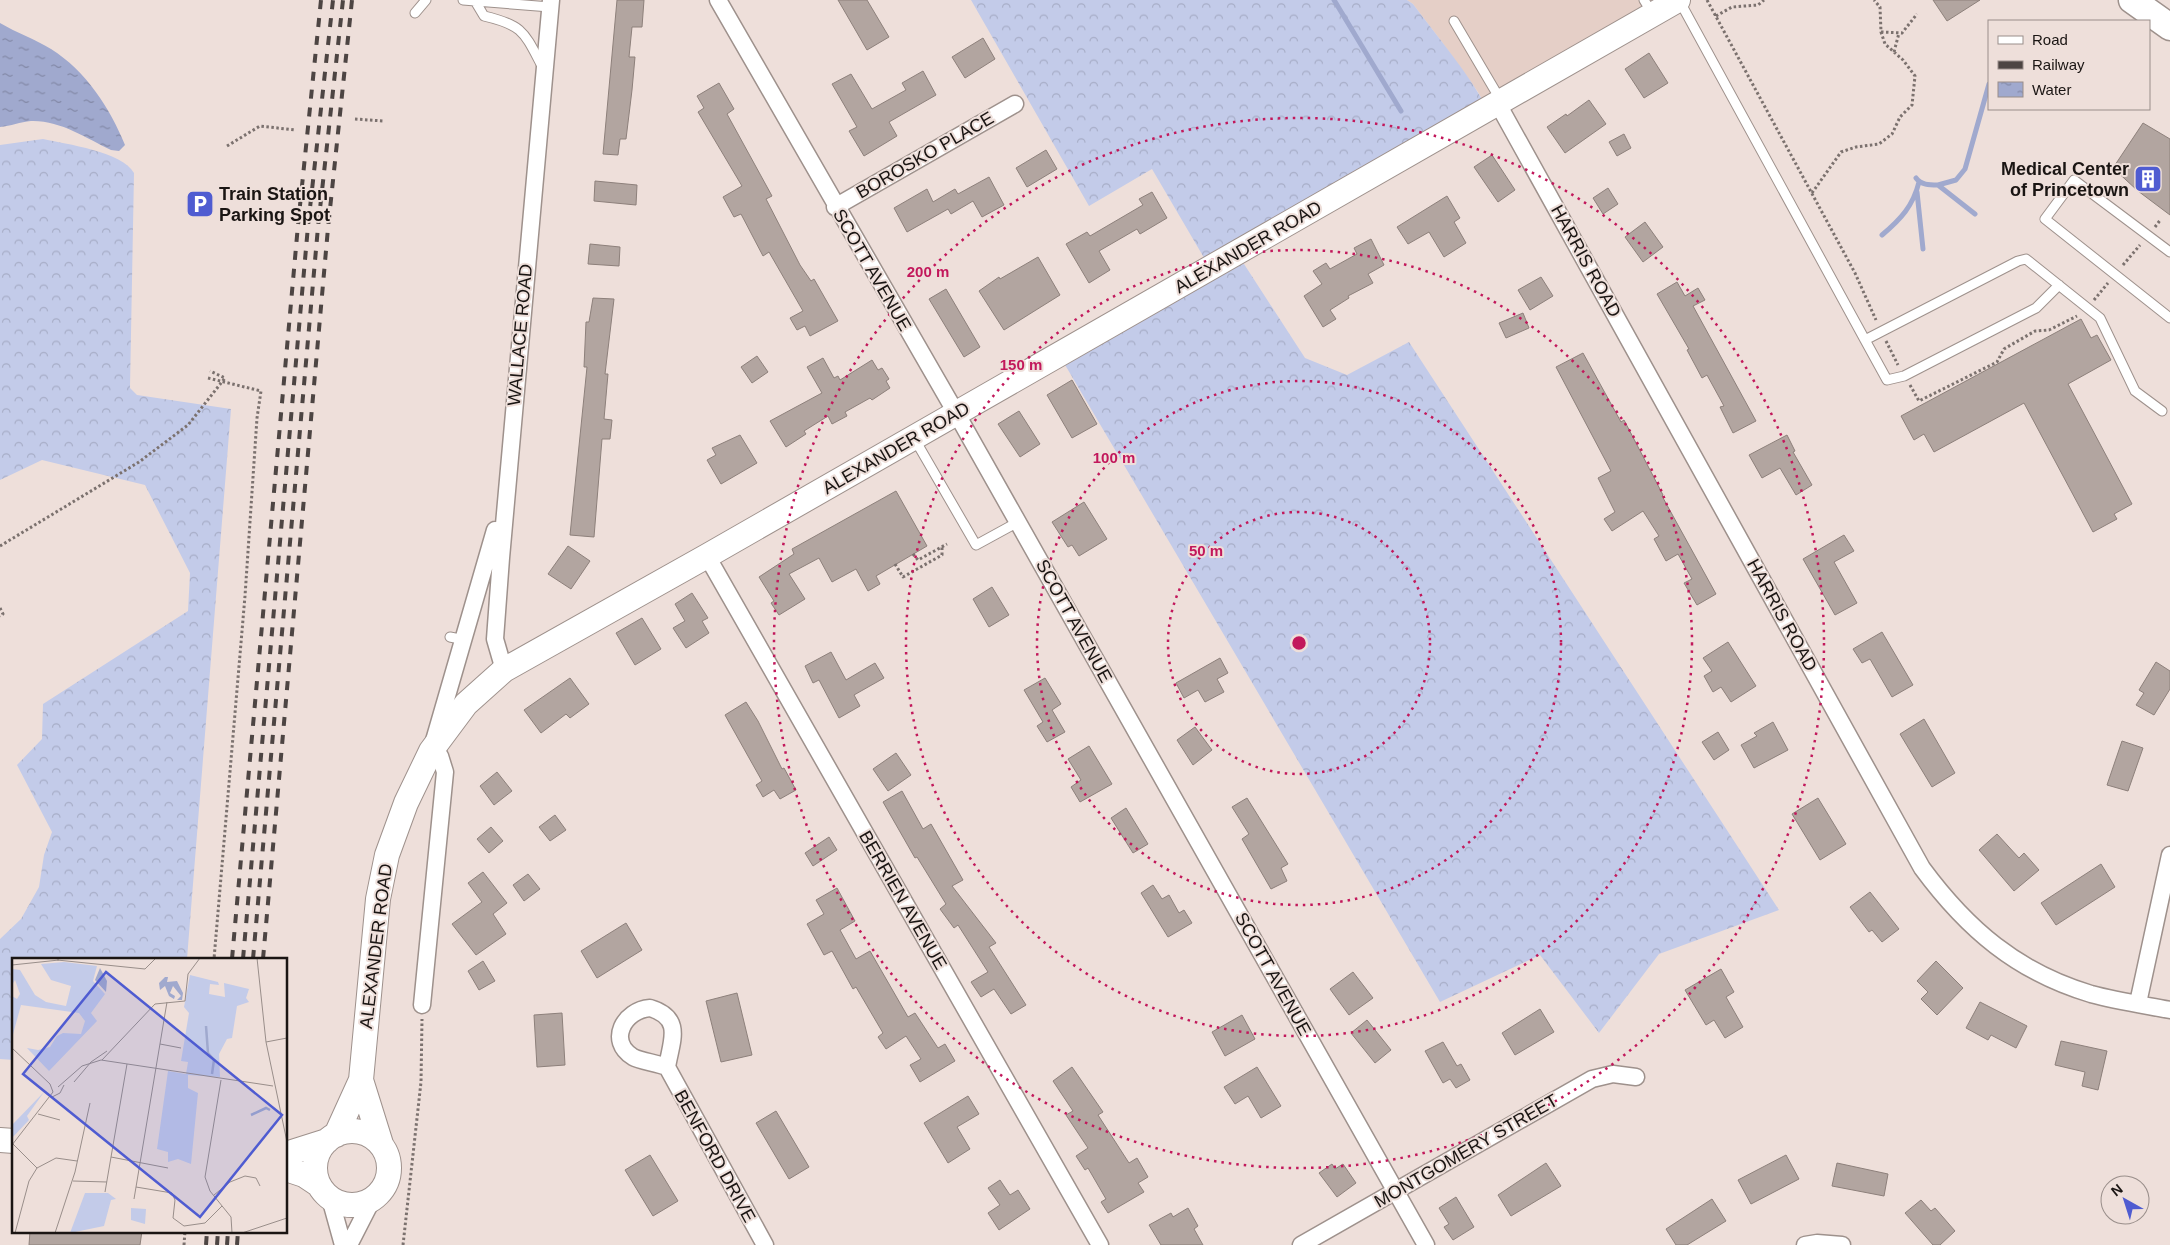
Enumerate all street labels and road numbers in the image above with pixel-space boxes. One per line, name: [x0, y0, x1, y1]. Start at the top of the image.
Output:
street label: BOROSKO PLACE: [853, 108, 997, 202]
street label: ALEXANDER ROAD: [1171, 197, 1325, 297]
street label: HARRIS ROAD: [1547, 201, 1625, 321]
street label: SCOTT AVENUE: [829, 206, 915, 334]
street label: WALLACE ROAD: [504, 263, 536, 407]
street label: ALEXANDER ROAD: [819, 398, 973, 498]
street label: HARRIS ROAD: [1743, 555, 1821, 675]
street label: SCOTT AVENUE: [1032, 556, 1116, 686]
street label: BERRIEN AVENUE: [855, 827, 951, 973]
street label: ALEXANDER ROAD: [356, 862, 396, 1030]
street label: SCOTT AVENUE: [1231, 909, 1315, 1039]
street label: BENFORD DRIVE: [670, 1086, 760, 1226]
street label: MONTGOMERY STREET: [1371, 1090, 1561, 1212]

